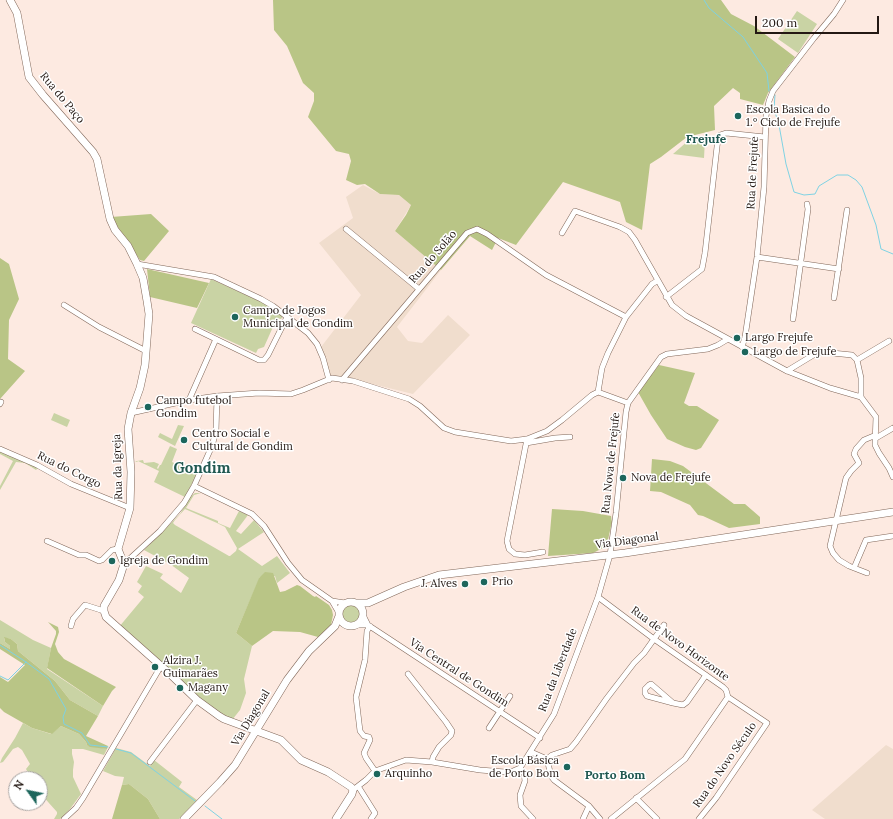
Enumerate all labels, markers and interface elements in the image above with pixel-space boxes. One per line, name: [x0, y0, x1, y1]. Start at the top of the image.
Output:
scale bar: [757, 8, 881, 34]
text: 200 m: [762, 15, 797, 30]
street label: Rua do Paço: [37, 70, 87, 126]
place label: Escola Basica do 1.º Ciclo de Frejufe: [746, 103, 840, 129]
marker: Escola Basica do 1.º Ciclo de Frejufe: [733, 111, 743, 121]
district label: Frejufe: [686, 133, 726, 147]
street label: Rua de Frejufe: [744, 136, 762, 210]
street label: Rua do Solão: [406, 228, 460, 286]
place label: Campo de Jogos Municipal de Gondim: [243, 304, 353, 330]
marker: Campo de Jogos Municipal de Gondim: [230, 312, 240, 322]
place label: Largo Frejufe: [745, 331, 813, 345]
marker: Largo Frejufe: [732, 333, 742, 343]
place label: Largo de Frejufe: [753, 345, 836, 359]
marker: Largo de Frejufe: [740, 347, 750, 357]
place label: Campo futebol Gondim: [156, 394, 231, 420]
marker: Campo futebol Gondim: [143, 402, 153, 412]
street label: Rua Nova de Frejufe: [599, 412, 623, 514]
place label: Centro Social e Cultural de Gondim: [192, 427, 293, 453]
street label: Rua da Igreja: [110, 434, 126, 500]
marker: Centro Social e Cultural de Gondim: [179, 435, 189, 445]
street label: Rua do Corgo: [35, 449, 103, 491]
district label: Gondim: [173, 460, 231, 478]
place label: Nova de Frejufe: [631, 471, 711, 485]
marker: Nova de Frejufe: [618, 473, 628, 483]
street label: Via Diagonal: [595, 530, 659, 552]
place label: Igreja de Gondim: [120, 554, 208, 568]
marker: Igreja de Gondim: [107, 556, 117, 566]
place label: Prio: [492, 575, 513, 589]
place label: J. Alves: [421, 577, 457, 591]
marker: Prio: [479, 577, 489, 587]
marker: J. Alves: [460, 579, 470, 589]
street label: Rua de Novo Horizonte: [628, 604, 732, 684]
street label: Rua da Liberdade: [536, 626, 580, 714]
street label: Via Central de Gondim: [407, 636, 511, 710]
place label: Alzira J. Guimarães: [163, 654, 218, 680]
marker: Alzira J. Guimarães: [150, 662, 160, 672]
place label: Magany: [188, 681, 228, 695]
marker: Magany: [175, 683, 185, 693]
street label: Via Diagonal: [229, 687, 273, 749]
street label: Rua do Novo Século: [691, 720, 759, 810]
place label: Escola Básica de Porto Bom: [489, 754, 559, 780]
marker: Escola Básica de Porto Bom: [562, 762, 572, 772]
place label: Arquinho: [385, 767, 432, 781]
marker: Arquinho: [372, 769, 382, 779]
district label: Porto Bom: [585, 769, 645, 783]
north arrow: [8, 771, 48, 811]
text: N: [11, 778, 27, 792]

